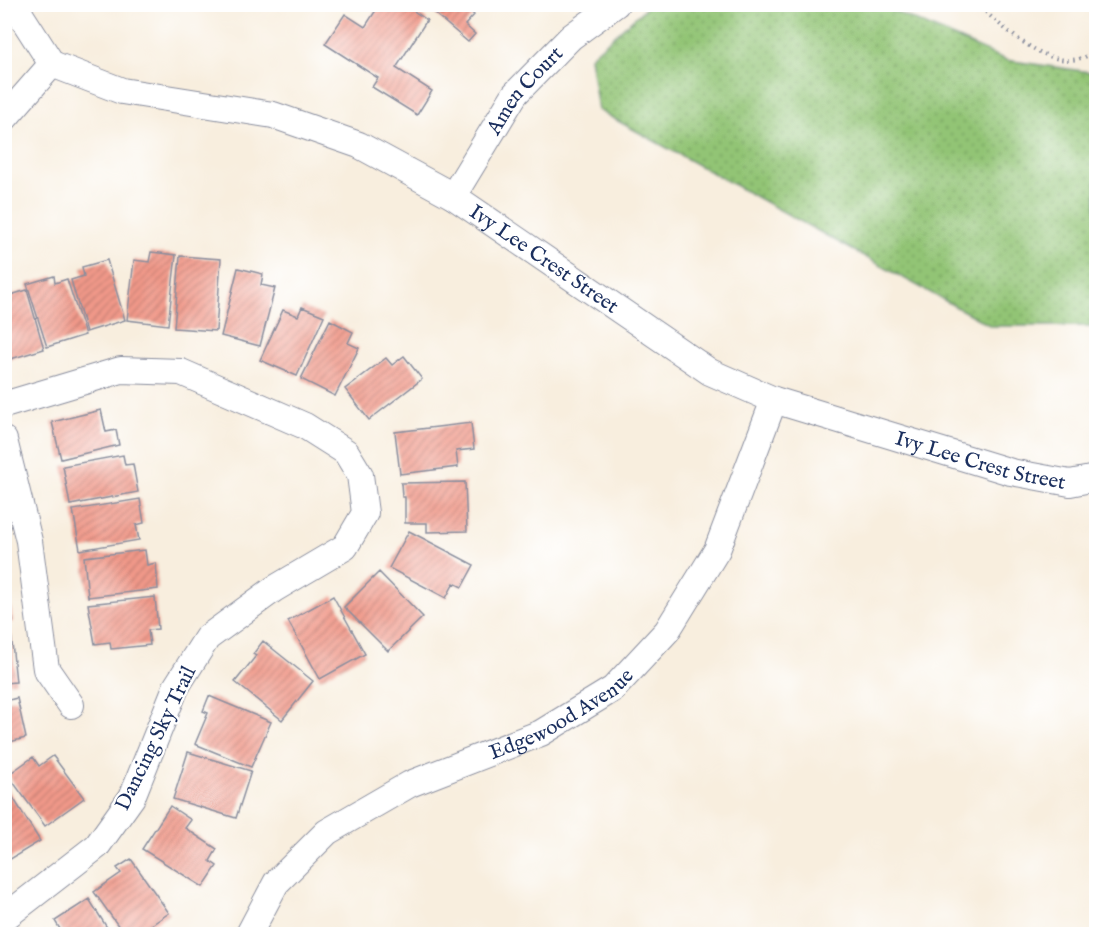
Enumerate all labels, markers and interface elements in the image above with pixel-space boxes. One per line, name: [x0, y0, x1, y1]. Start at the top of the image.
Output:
street label: Amen Court: [481, 41, 570, 141]
street label: Ivy Lee Crest Street: [463, 199, 623, 320]
street label: Ivy Lee Crest Street: [892, 426, 1068, 497]
street label: Dancing Sky Trail: [110, 662, 203, 815]
street label: Edgewood Avenue: [486, 663, 641, 767]

